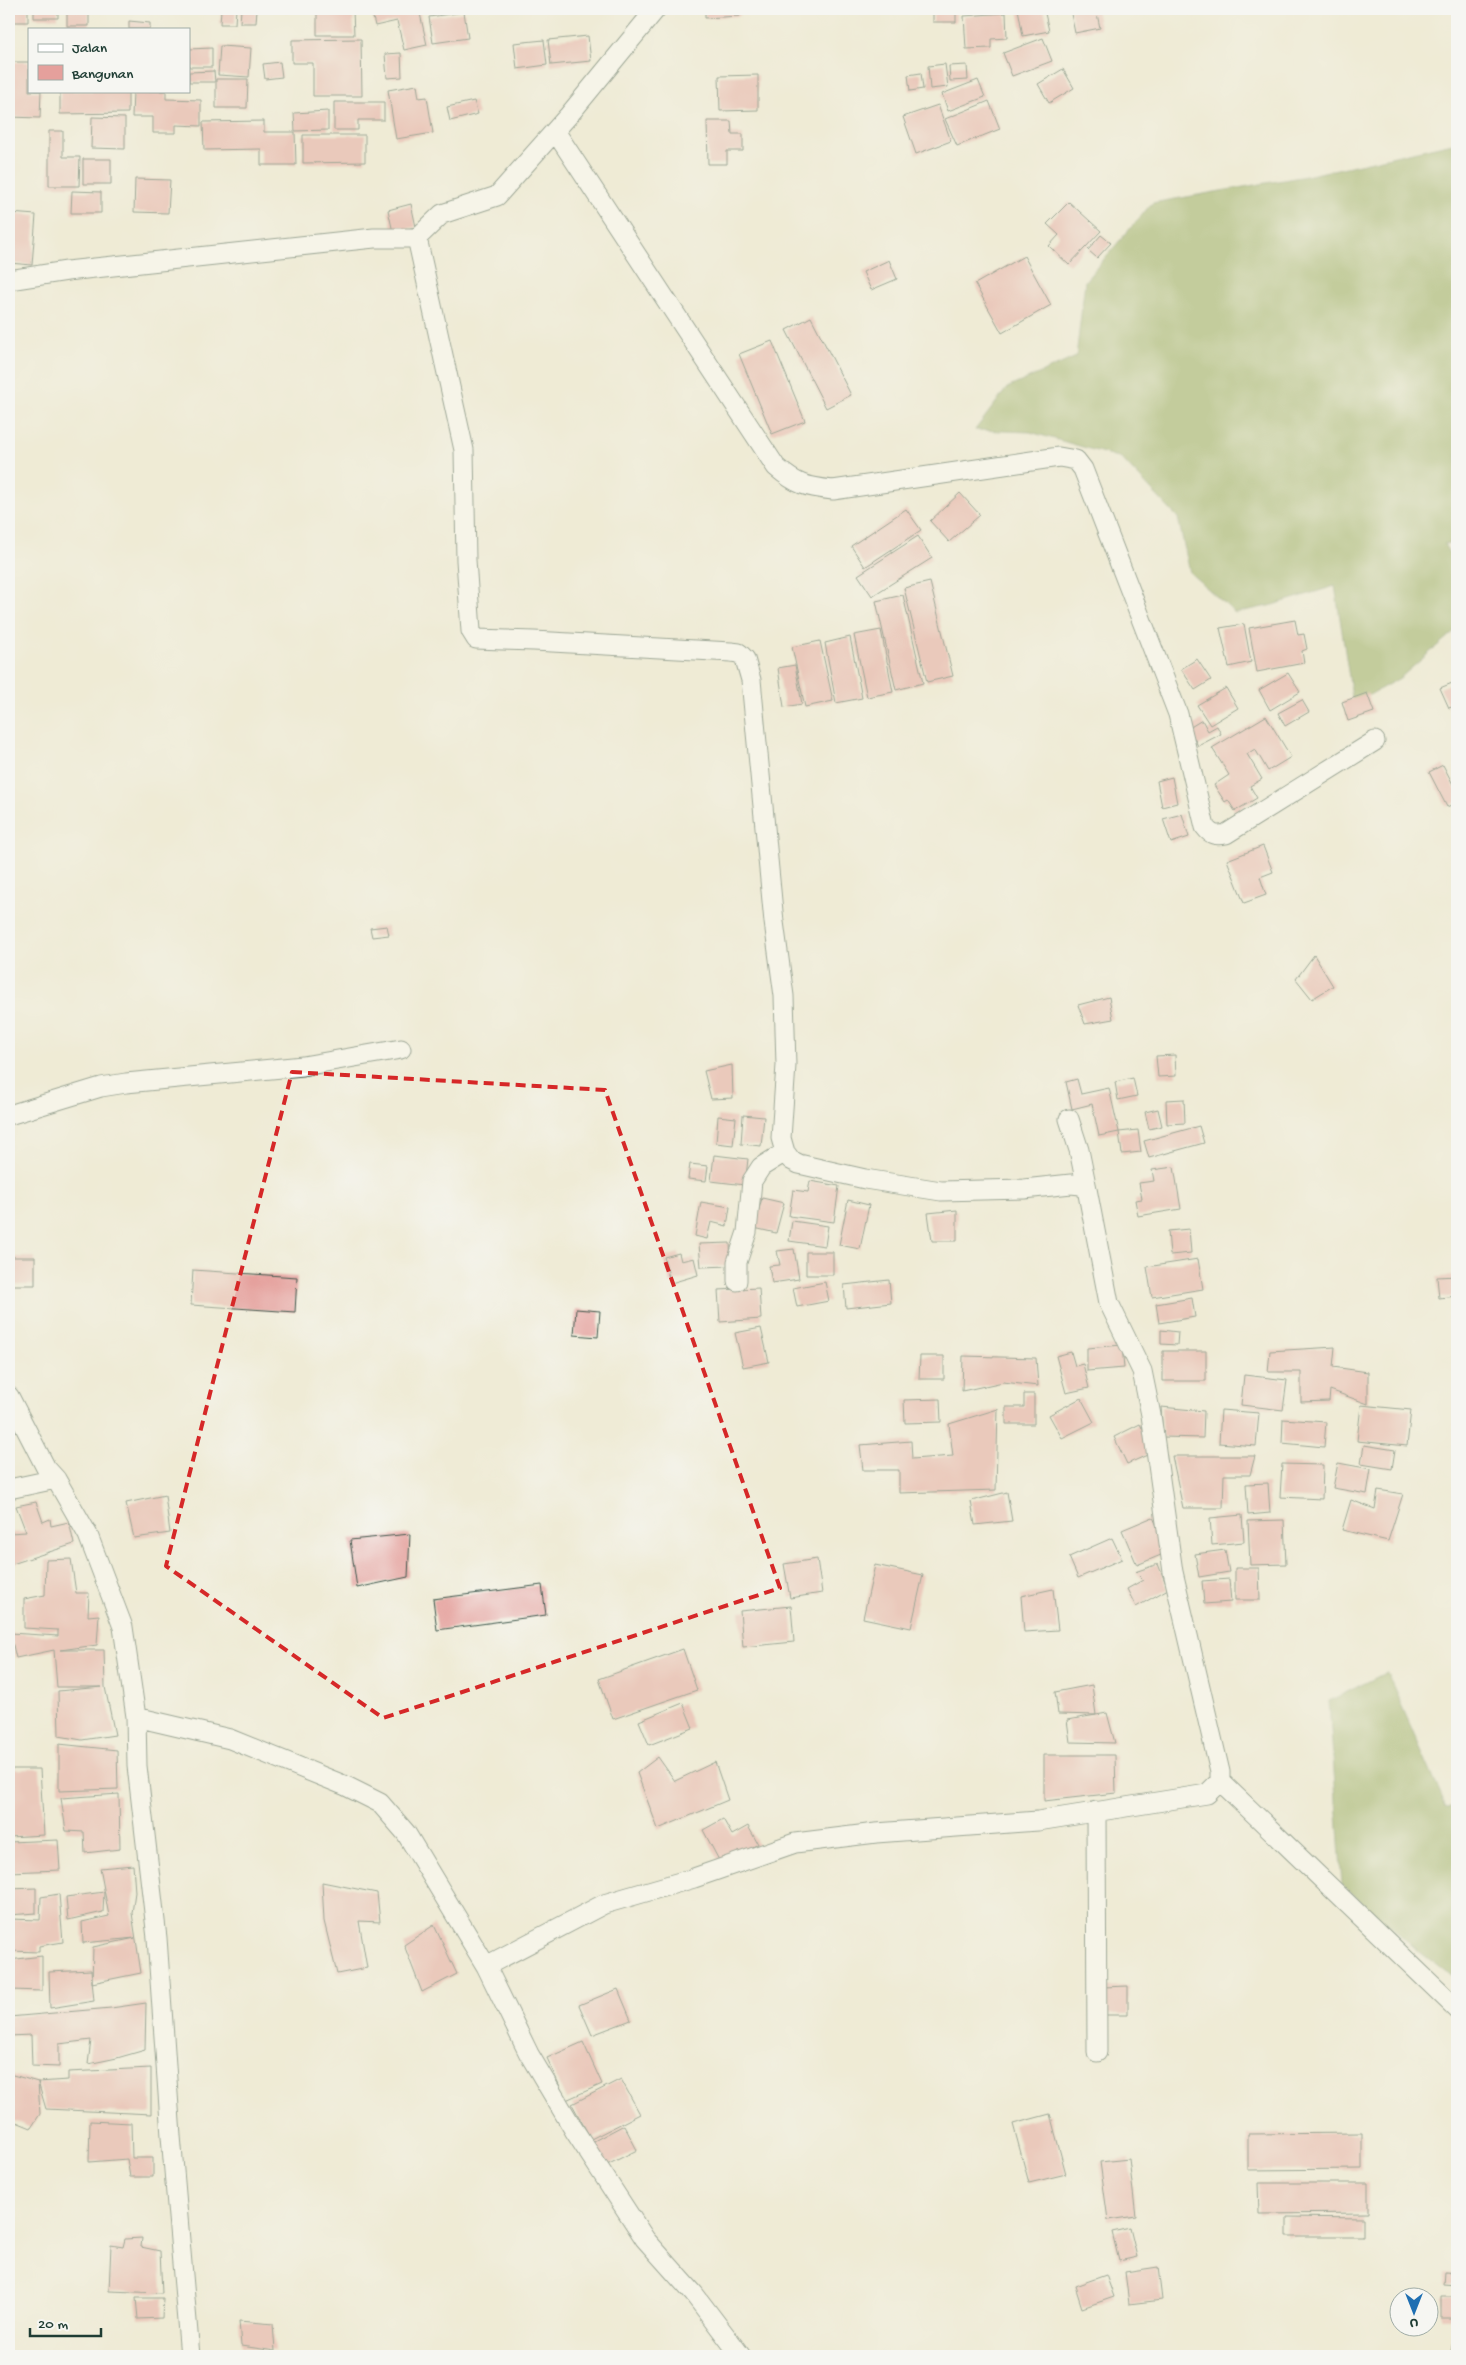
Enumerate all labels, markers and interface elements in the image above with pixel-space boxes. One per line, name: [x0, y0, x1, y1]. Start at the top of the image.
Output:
legend: [28, 28, 190, 92]
text: Jalan: [72, 40, 107, 58]
text: Bangunan: [71, 66, 133, 84]
north arrow: [1388, 2288, 1438, 2338]
scale bar: [30, 2305, 101, 2337]
text: U: [1410, 2314, 1418, 2331]
text: 20 m: [38, 2316, 68, 2334]

